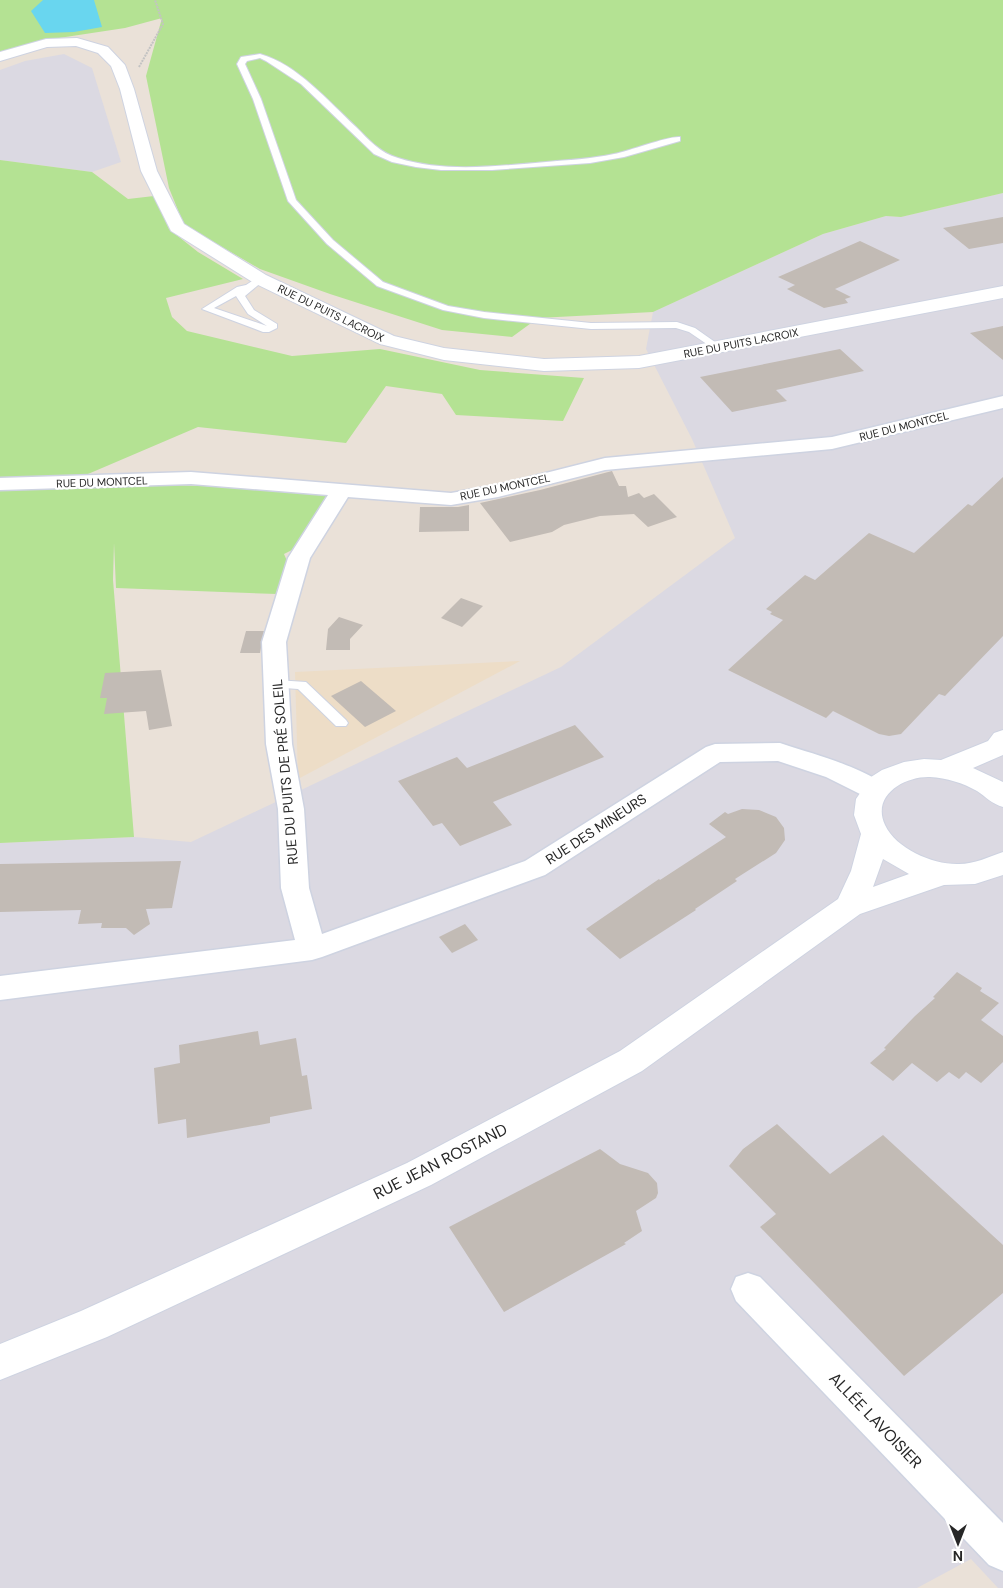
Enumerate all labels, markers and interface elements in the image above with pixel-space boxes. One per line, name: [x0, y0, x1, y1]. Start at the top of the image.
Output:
street label: RUE DU PUITS LACROIX: [275, 281, 387, 345]
street label: RUE DU PUITS LACROIX: [682, 325, 800, 361]
street label: RUE DU MONTCEL: [858, 408, 950, 444]
street label: RUE DU MONTCEL: [459, 471, 551, 503]
street label: RUE DU MONTCEL: [56, 473, 148, 491]
street label: RUE DU PUITS DE PRÉ SOLEIL: [268, 679, 302, 865]
street label: RUE DES MINEURS: [542, 790, 650, 868]
street label: RUE JEAN ROSTAND: [370, 1119, 511, 1204]
street label: ALLÉE LAVOISIER: [825, 1368, 927, 1473]
north arrow: [933, 1518, 983, 1568]
text: N: [953, 1547, 963, 1565]

